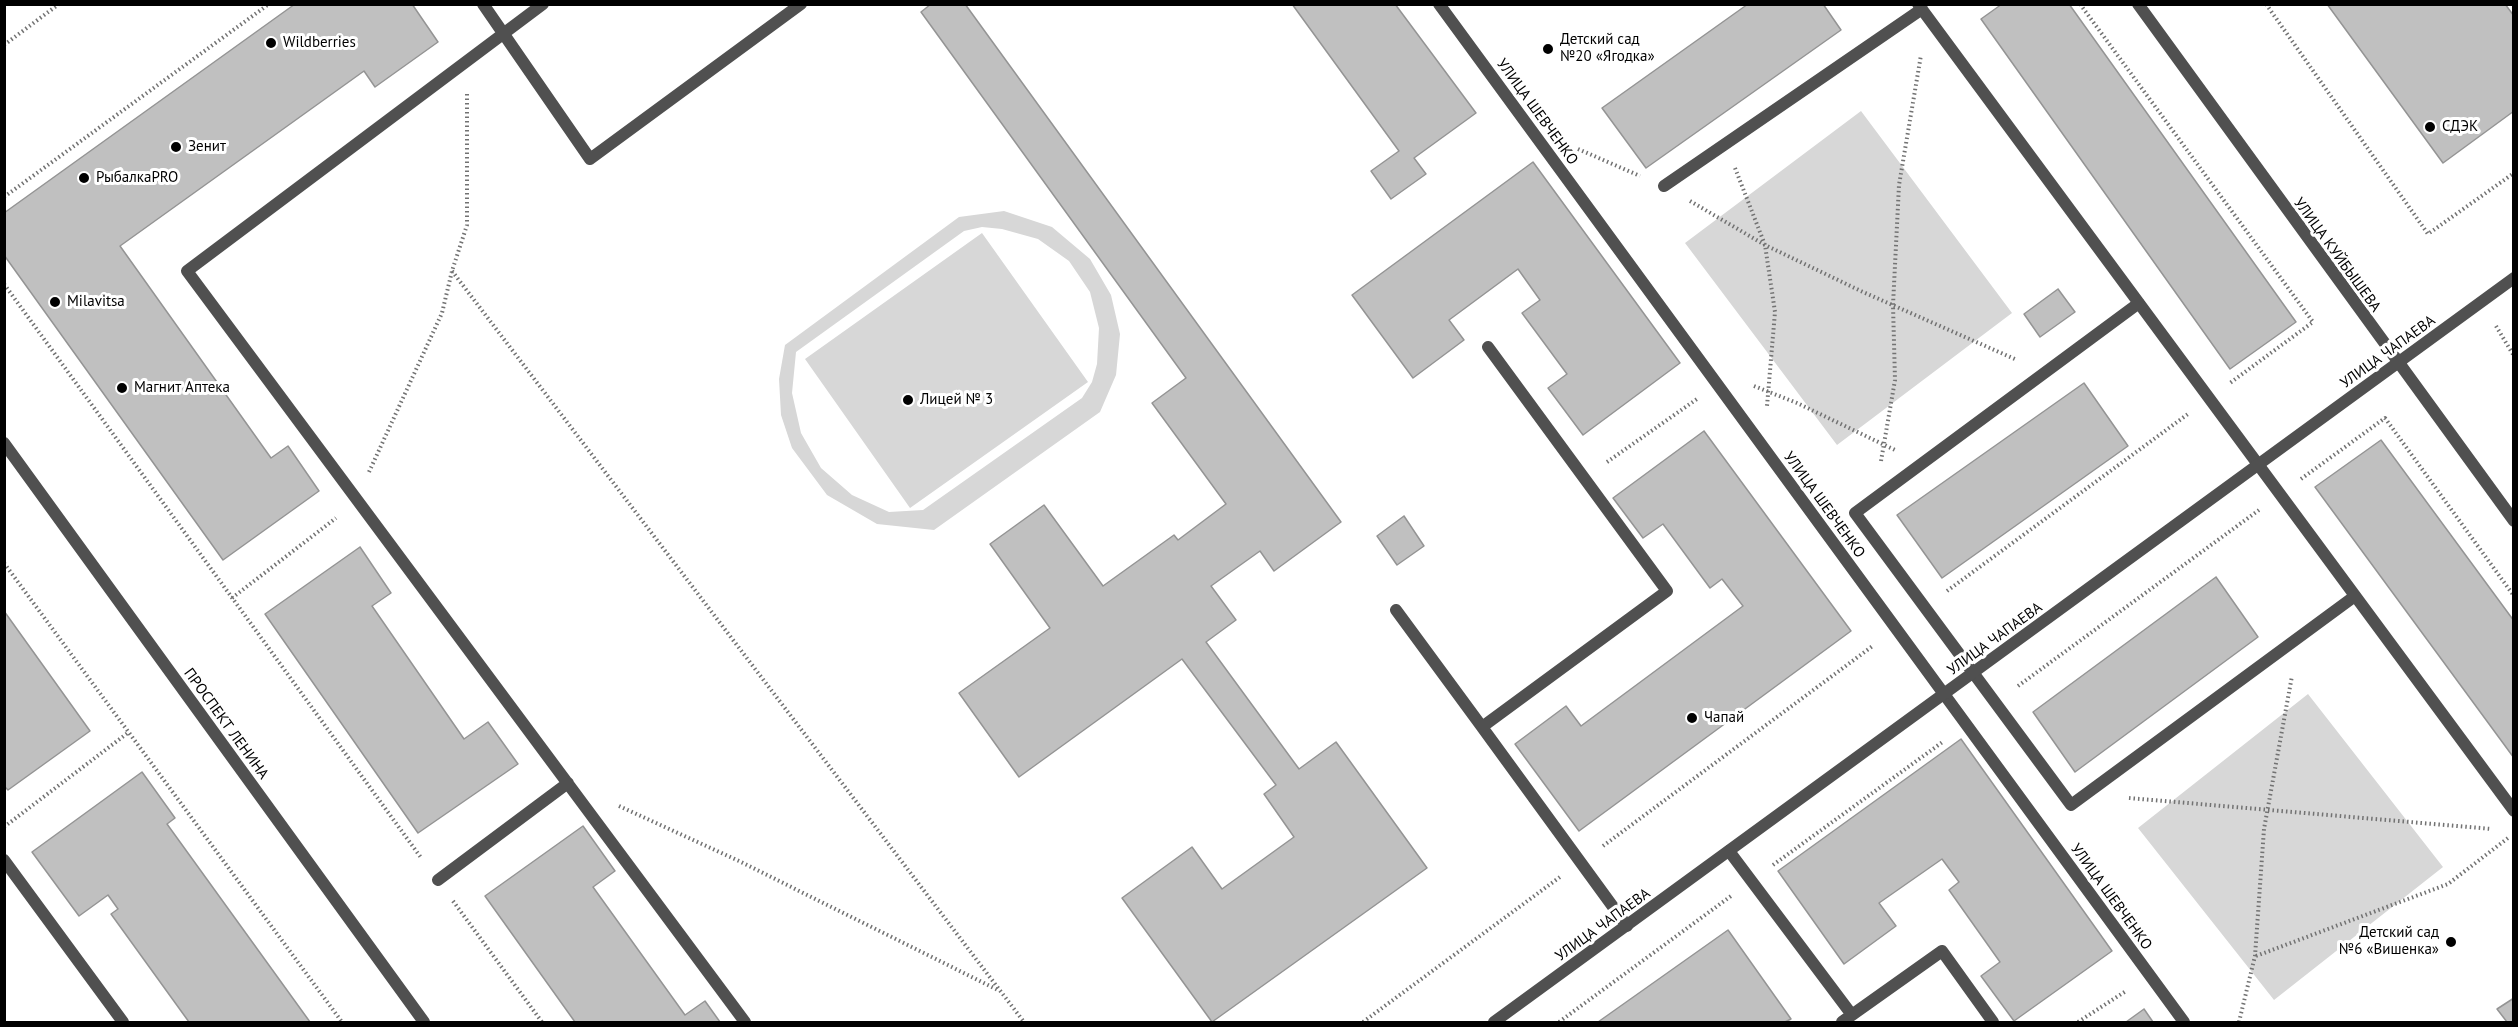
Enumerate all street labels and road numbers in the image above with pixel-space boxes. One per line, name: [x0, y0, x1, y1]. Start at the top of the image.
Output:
street label: УЛИЦА ШЕВЧЕНКО: [1492, 55, 1582, 169]
street label: УЛИЦА КУЙБЫШЕВА: [2290, 194, 2384, 316]
street label: УЛИЦА ЧАПАЕВА: [2337, 312, 2439, 392]
street label: УЛИЦА ШЕВЧЕНКО: [1779, 448, 1869, 562]
street label: УЛИЦА ЧАПАЕВА: [1944, 599, 2046, 679]
street label: ПРОСПЕКТ ЛЕНИНА: [180, 665, 272, 783]
street label: УЛИЦА ШЕВЧЕНКО: [2066, 840, 2156, 954]
street label: УЛИЦА ЧАПАЕВА: [1552, 885, 1654, 965]

